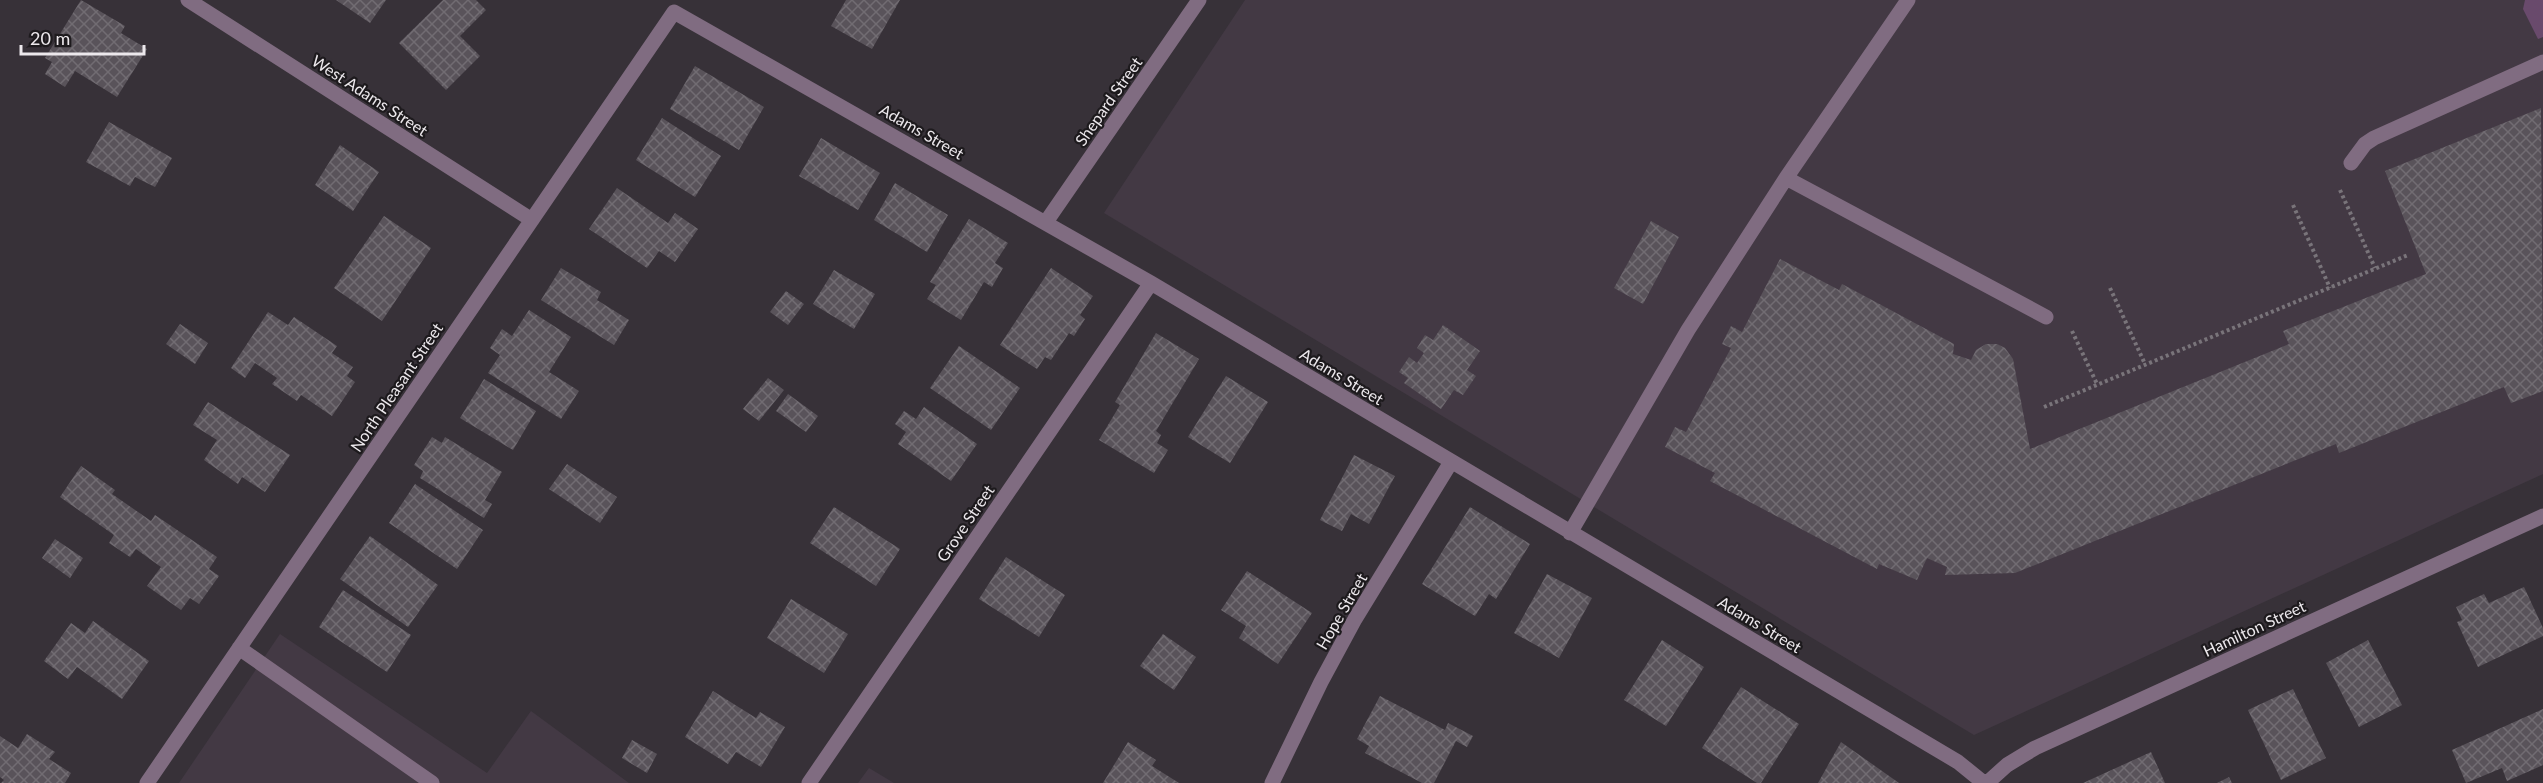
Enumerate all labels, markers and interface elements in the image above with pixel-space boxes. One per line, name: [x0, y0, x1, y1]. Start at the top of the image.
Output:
scale bar: [21, 18, 144, 56]
text: 20 m: [30, 27, 70, 49]
street label: West Adams Street: [309, 50, 432, 140]
street label: Shepard Street: [1071, 53, 1146, 149]
street label: Adams Street: [877, 99, 968, 163]
street label: North Pleasant Street: [346, 319, 446, 455]
street label: Adams Street: [1297, 344, 1387, 408]
street label: Grove Street: [932, 481, 998, 565]
street label: Hope Street: [1312, 569, 1371, 652]
street label: Adams Street: [1715, 592, 1805, 656]
street label: Hamilton Street: [2200, 596, 2308, 660]

